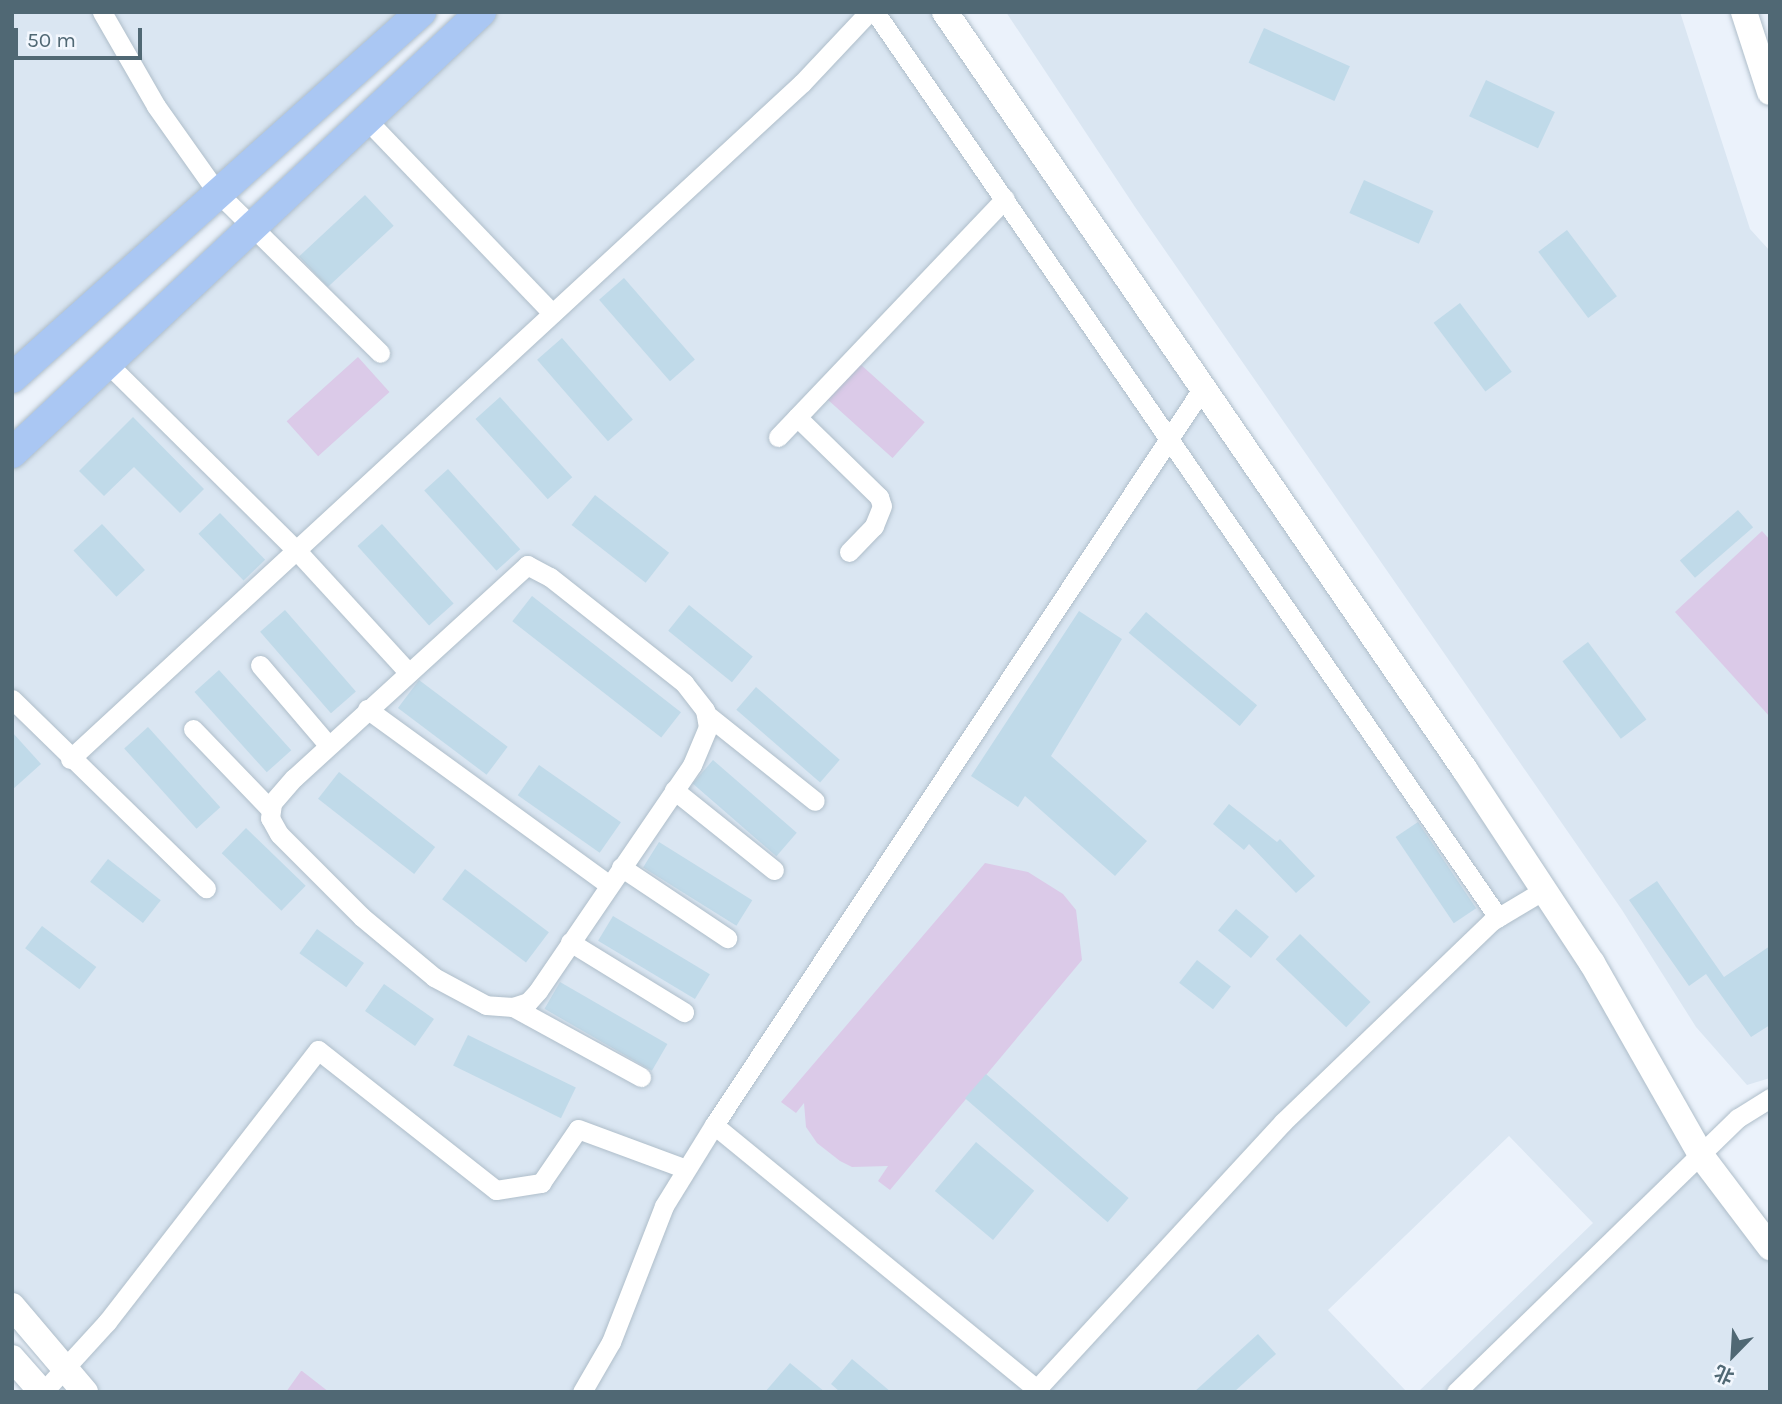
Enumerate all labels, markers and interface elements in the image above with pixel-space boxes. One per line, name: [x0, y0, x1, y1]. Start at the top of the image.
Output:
scale bar: [18, 14, 145, 58]
text: 50 m: [27, 28, 76, 52]
north arrow: [1698, 1320, 1768, 1390]
text: 北: [1711, 1360, 1738, 1388]

